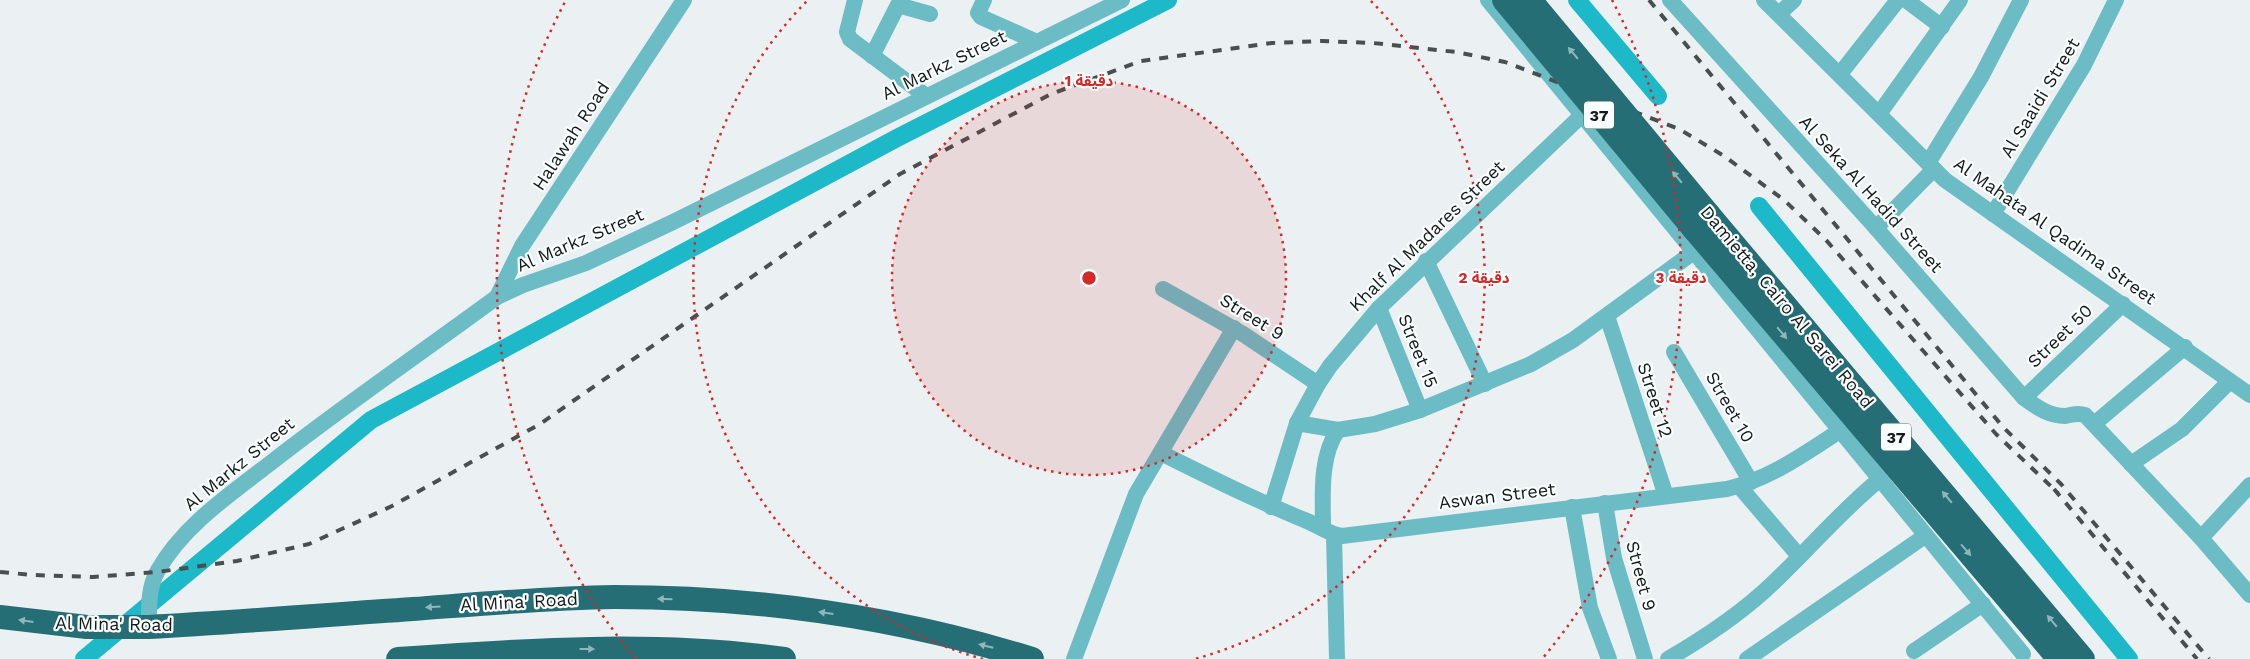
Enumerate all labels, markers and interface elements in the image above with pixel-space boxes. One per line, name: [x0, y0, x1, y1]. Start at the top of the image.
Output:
street label: Al Markz Street: [878, 25, 1010, 104]
street label: Al Saaidi Street: [1996, 34, 2084, 161]
one-way arrow: [1568, 46, 1579, 59]
text: 1 دقيقة: [1065, 72, 1113, 90]
street label: Halawah Road: [528, 78, 613, 194]
road number: 37: [1584, 102, 1614, 128]
street label: Al Seka Al Hadid Street: [1795, 111, 1948, 277]
street label: Al Mahata Al Qadima Street: [1950, 153, 2161, 309]
street label: Khalf Al Madares Street: [1345, 156, 1509, 315]
one-way arrow: [1672, 171, 1683, 184]
street label: Damietta, Cairo Al Sarei Road: [1697, 201, 1878, 412]
street label: Al Markz Street: [513, 203, 647, 276]
centre of rings: [1080, 269, 1098, 287]
text: 2 دقيقة: [1459, 269, 1510, 287]
text: 3 دقيقة: [1656, 269, 1707, 287]
street label: Street 9: [1216, 289, 1288, 344]
street label: Street 50: [2023, 300, 2096, 372]
street label: Street 15: [1394, 311, 1443, 391]
one-way arrow: [1776, 327, 1787, 339]
street label: Street 12: [1634, 360, 1677, 440]
street label: Street 10: [1702, 368, 1759, 446]
street label: Al Markz Street: [179, 412, 298, 515]
road number: 37: [1881, 424, 1911, 451]
street label: Aswan Street: [1437, 478, 1557, 513]
one-way arrow: [1941, 492, 1953, 504]
street label: Street 9: [1622, 539, 1661, 613]
one-way arrow: [1961, 544, 1972, 557]
street label: Al Mina' Road: [460, 588, 578, 615]
one-way arrow: [656, 595, 672, 603]
one-way arrow: [424, 604, 440, 612]
one-way arrow: [818, 609, 834, 617]
street label: Al Mina' Road: [55, 612, 173, 635]
one-way arrow: [2046, 616, 2058, 628]
one-way arrow: [18, 617, 34, 625]
one-way arrow: [978, 641, 993, 649]
one-way arrow: [579, 645, 595, 653]

